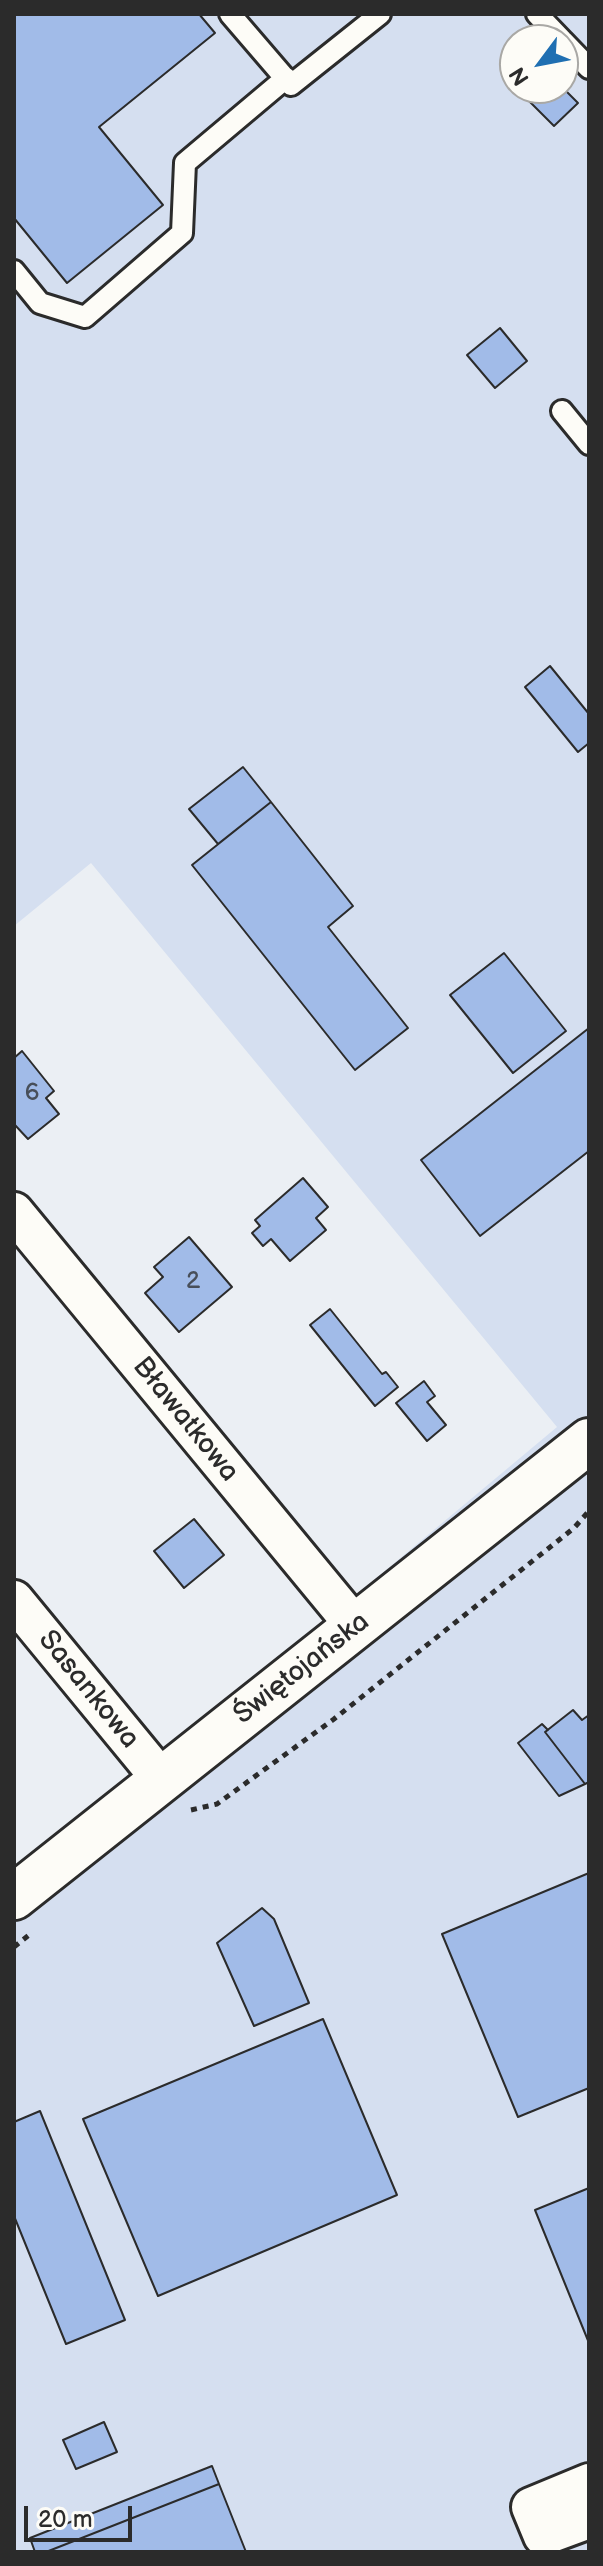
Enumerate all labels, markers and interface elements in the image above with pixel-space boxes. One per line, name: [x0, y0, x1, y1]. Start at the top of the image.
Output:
north arrow: [499, 24, 579, 104]
text: N: [504, 62, 536, 90]
house number: 6: [25, 1080, 39, 1108]
house number: 2: [186, 1268, 200, 1296]
street label: Bławatkowa: [125, 1351, 245, 1489]
street label: Świętojańska: [228, 1606, 376, 1732]
street label: Sasankowa: [30, 1624, 146, 1756]
scale bar: [28, 2490, 136, 2540]
text: 20 m: [38, 2505, 93, 2534]

